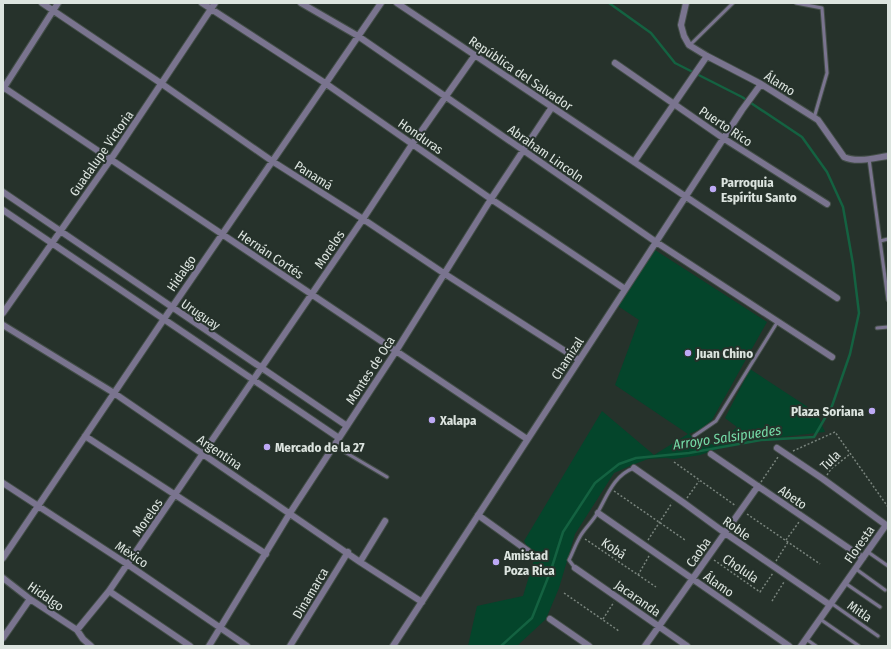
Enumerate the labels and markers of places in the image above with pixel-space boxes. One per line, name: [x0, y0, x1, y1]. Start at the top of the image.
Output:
place label: Parroquia Espíritu Santo: [721, 175, 797, 205]
marker: Parroquia Espíritu Santo: [708, 184, 718, 194]
place label: Juan Chino: [695, 346, 753, 361]
marker: Juan Chino: [683, 348, 693, 358]
place label: Plaza Soriana: [791, 404, 865, 419]
marker: Plaza Soriana: [867, 406, 877, 416]
place label: Xalapa: [439, 413, 477, 428]
marker: Xalapa: [427, 415, 437, 425]
place label: Mercado de la 27: [275, 440, 365, 455]
marker: Mercado de la 27: [262, 442, 272, 452]
place label: Amistad Poza Rica: [503, 548, 555, 578]
marker: Amistad Poza Rica: [491, 557, 501, 567]

